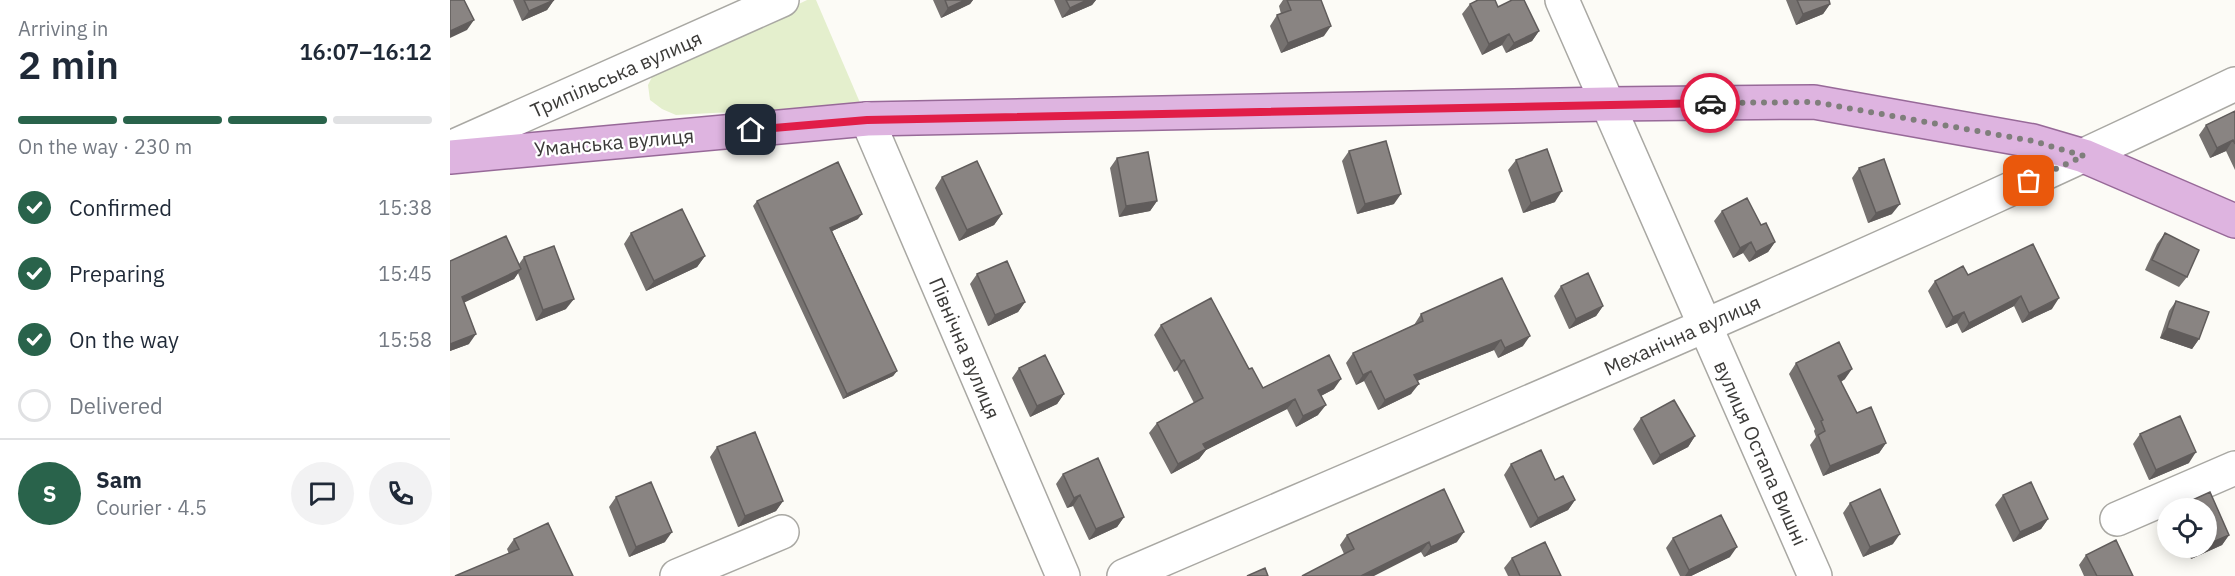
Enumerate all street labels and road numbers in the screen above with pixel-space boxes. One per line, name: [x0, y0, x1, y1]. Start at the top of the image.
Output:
street label: Трипільська вулиця: [526, 24, 706, 124]
street label: Уманська вулиця: [533, 122, 695, 162]
street label: Північна вулиця: [923, 273, 1007, 423]
street label: Механічна вулиця: [1599, 288, 1765, 382]
street label: вулиця Остапа Вишні: [1708, 356, 1814, 550]

